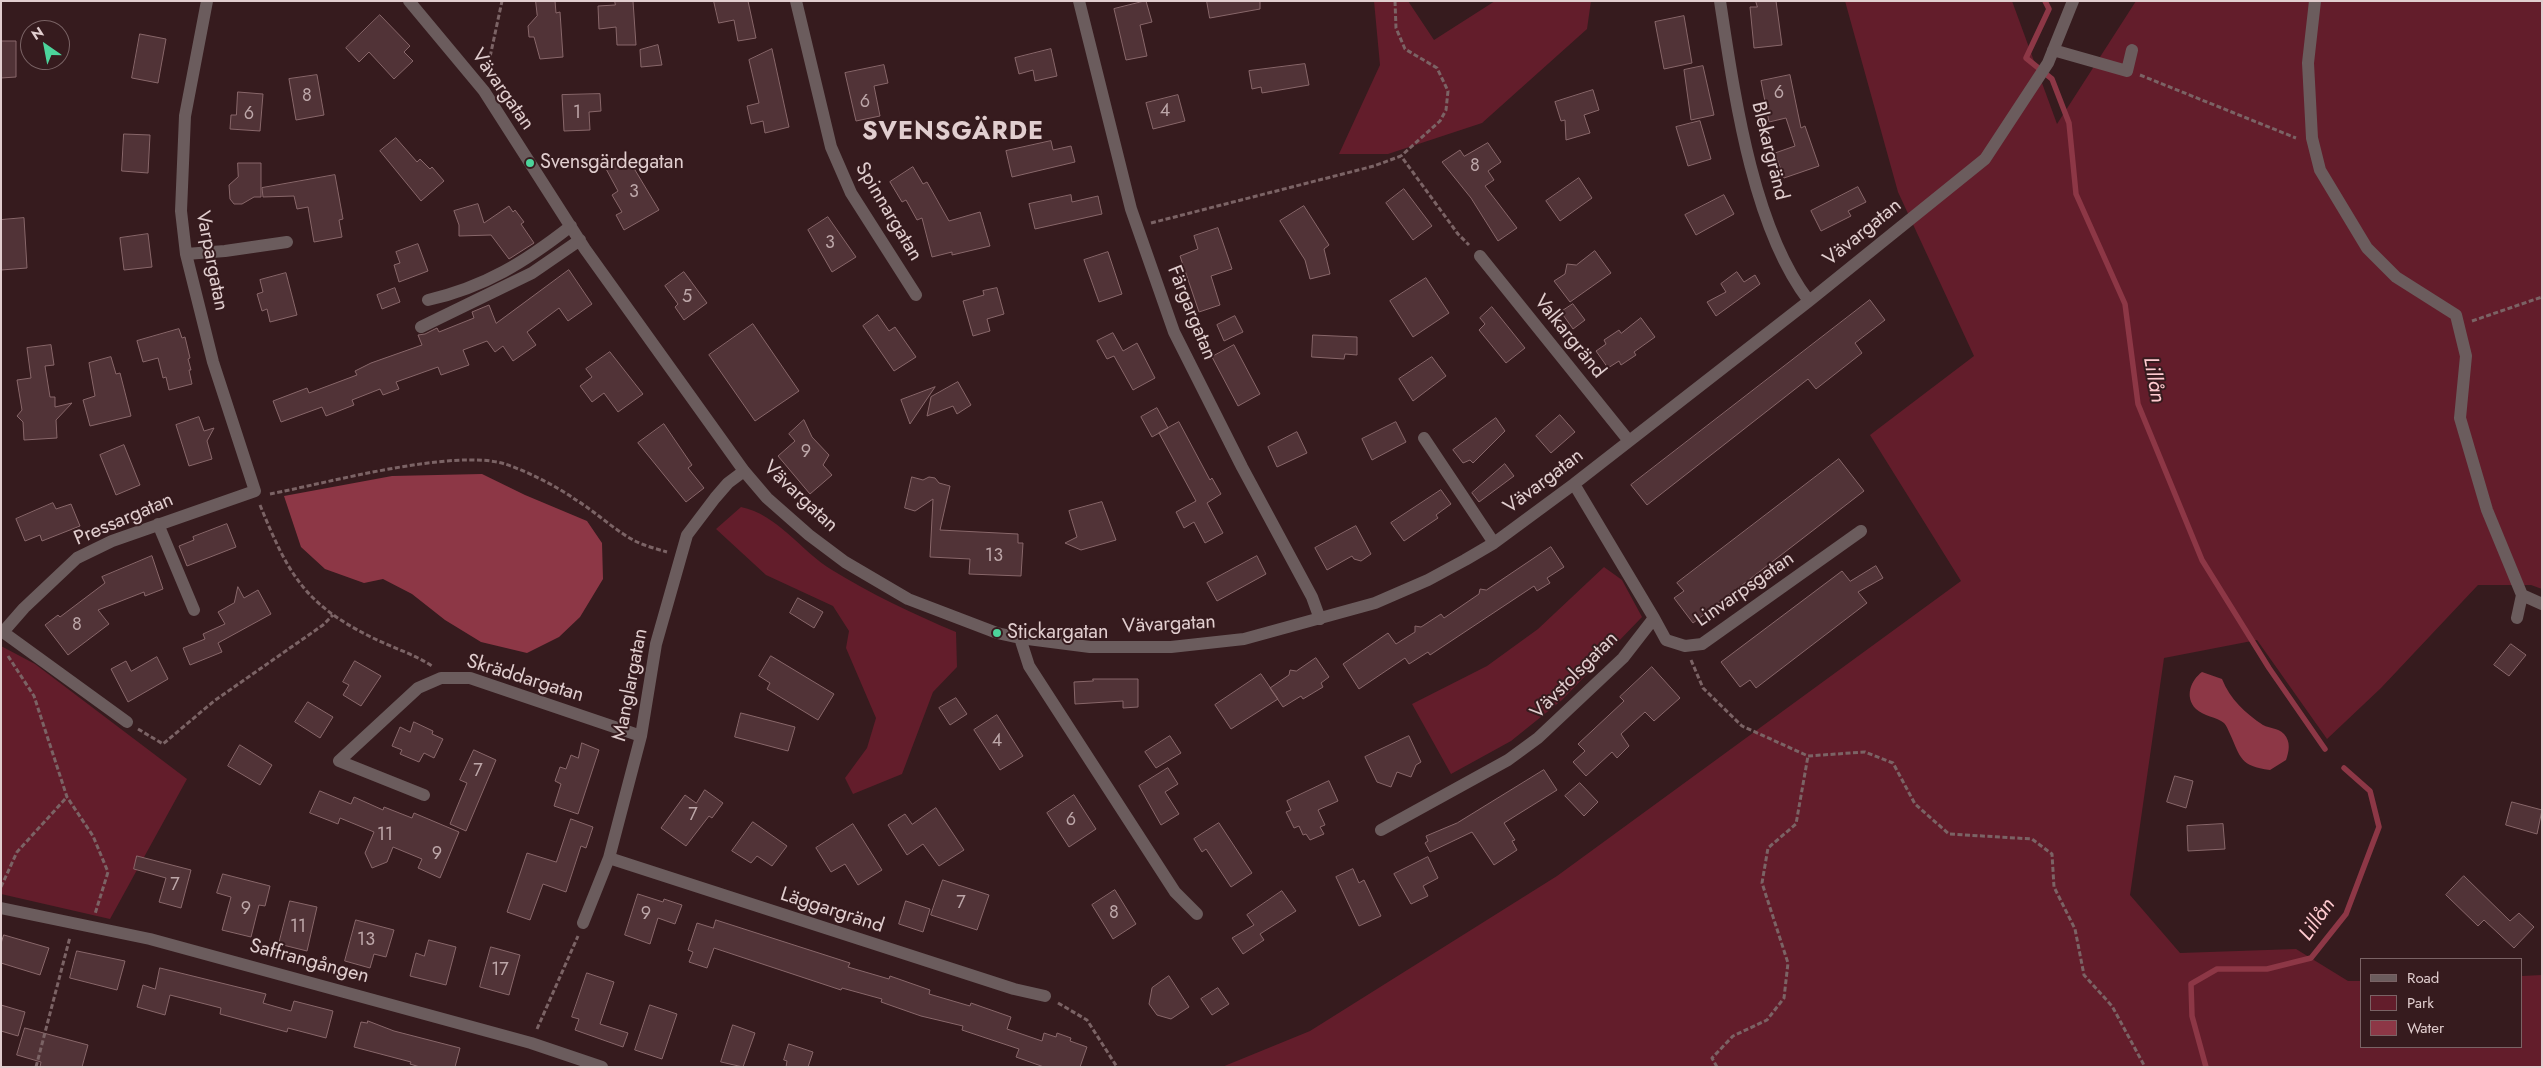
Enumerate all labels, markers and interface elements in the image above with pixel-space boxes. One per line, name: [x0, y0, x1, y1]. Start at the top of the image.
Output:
north arrow: [20, 20, 70, 70]
text: N: [27, 22, 47, 45]
street label: Vävargatan: [465, 45, 539, 135]
house number: 6: [1774, 83, 1784, 105]
house number: 8: [302, 86, 312, 108]
house number: 6: [860, 92, 870, 114]
street label: Blekargränd: [1745, 99, 1793, 203]
house number: 4: [1160, 101, 1170, 123]
house number: 1: [573, 103, 581, 125]
house number: 6: [244, 104, 254, 126]
district label: SVENSGÄRDE: [861, 118, 1045, 148]
place label: Svensgärdegatan: [540, 151, 684, 175]
house number: 8: [1470, 156, 1480, 178]
marker: Svensgärdegatan: [524, 157, 536, 169]
street label: Spinnargatan: [849, 158, 927, 266]
house number: 3: [629, 182, 639, 204]
street label: Vävargatan: [1819, 194, 1907, 272]
street label: Varpargatan: [190, 209, 232, 313]
house number: 3: [825, 233, 835, 255]
street label: Färgargatan: [1161, 262, 1221, 364]
house number: 5: [682, 287, 692, 309]
street label: Valkargränd: [1528, 290, 1610, 384]
water label: Lillån: [2137, 355, 2169, 405]
house number: 9: [801, 442, 811, 464]
street label: Vävargatan: [1499, 444, 1589, 520]
street label: Vävargatan: [758, 456, 842, 538]
street label: Pressargatan: [71, 488, 177, 552]
house number: 13: [985, 546, 1003, 568]
street label: Linvarpsgatan: [1691, 547, 1799, 633]
street label: Vävargatan: [1122, 611, 1216, 639]
house number: 8: [72, 615, 82, 637]
place label: Stickargatan: [1007, 621, 1108, 645]
street label: Manglargatan: [608, 627, 654, 743]
marker: Stickargatan: [991, 627, 1003, 639]
street label: Vävstolsgatan: [1526, 627, 1624, 725]
street label: Skräddargatan: [464, 650, 586, 708]
house number: 4: [992, 731, 1002, 753]
house number: 7: [473, 761, 483, 783]
house number: 7: [688, 805, 698, 827]
house number: 6: [1066, 810, 1076, 832]
house number: 11: [377, 825, 393, 847]
house number: 9: [432, 844, 442, 866]
house number: 7: [170, 875, 180, 897]
street label: Läggargränd: [777, 883, 887, 939]
house number: 7: [956, 893, 966, 915]
water label: Lillån: [2294, 894, 2342, 946]
house number: 9: [241, 899, 251, 921]
house number: 8: [1109, 903, 1119, 925]
house number: 9: [641, 904, 651, 926]
house number: 11: [290, 917, 306, 939]
house number: 13: [357, 930, 375, 952]
street label: Saffrangången: [247, 935, 371, 989]
legend: [2360, 958, 2523, 1048]
house number: 17: [491, 960, 509, 982]
text: Road: [2407, 967, 2439, 989]
text: Park: [2407, 992, 2434, 1014]
text: Water: [2407, 1017, 2444, 1039]

